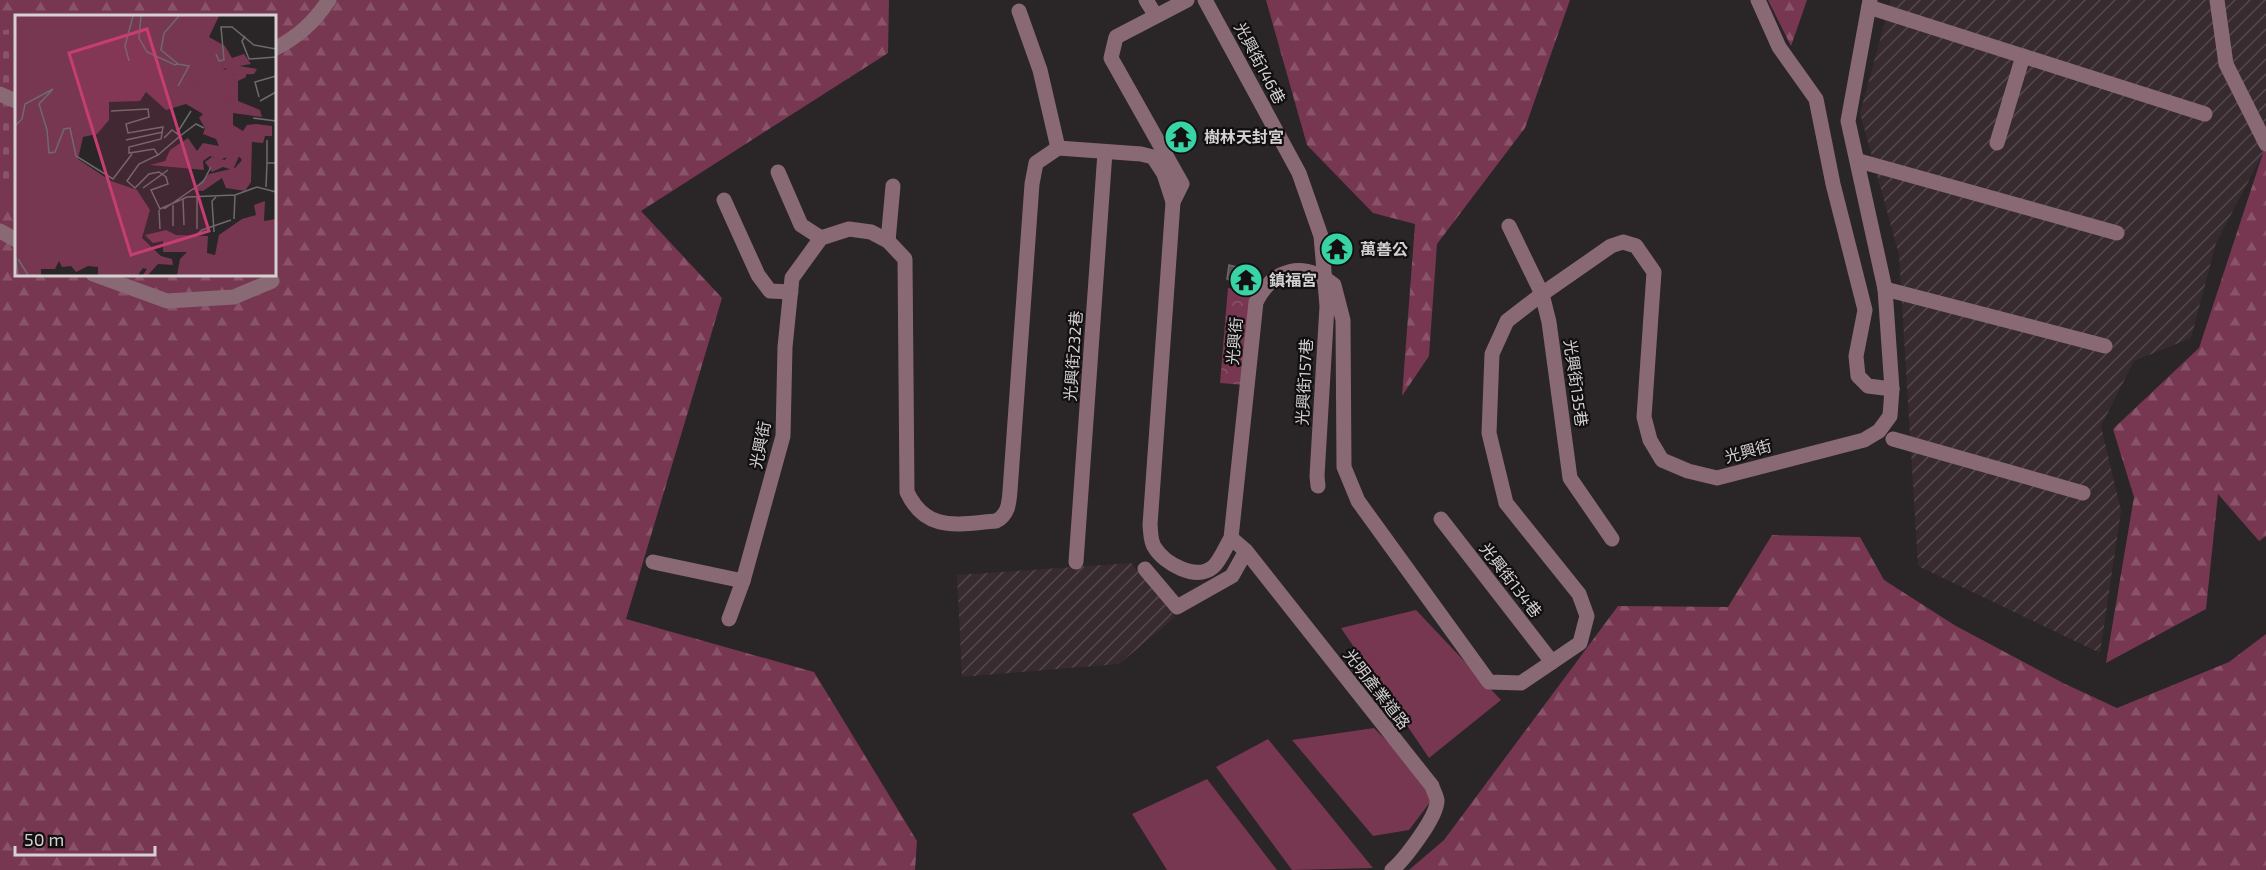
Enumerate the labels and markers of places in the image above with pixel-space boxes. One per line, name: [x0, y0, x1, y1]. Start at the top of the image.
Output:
temple icon: 樹林天封宮: [1163, 119, 1199, 155]
place label: 樹林天封宮: [1204, 127, 1284, 146]
temple icon: 萬善公: [1319, 231, 1355, 267]
place label: 萬善公: [1360, 239, 1408, 258]
temple icon: 鎮福宮: [1228, 262, 1264, 298]
place label: 鎮福宮: [1269, 270, 1317, 289]

